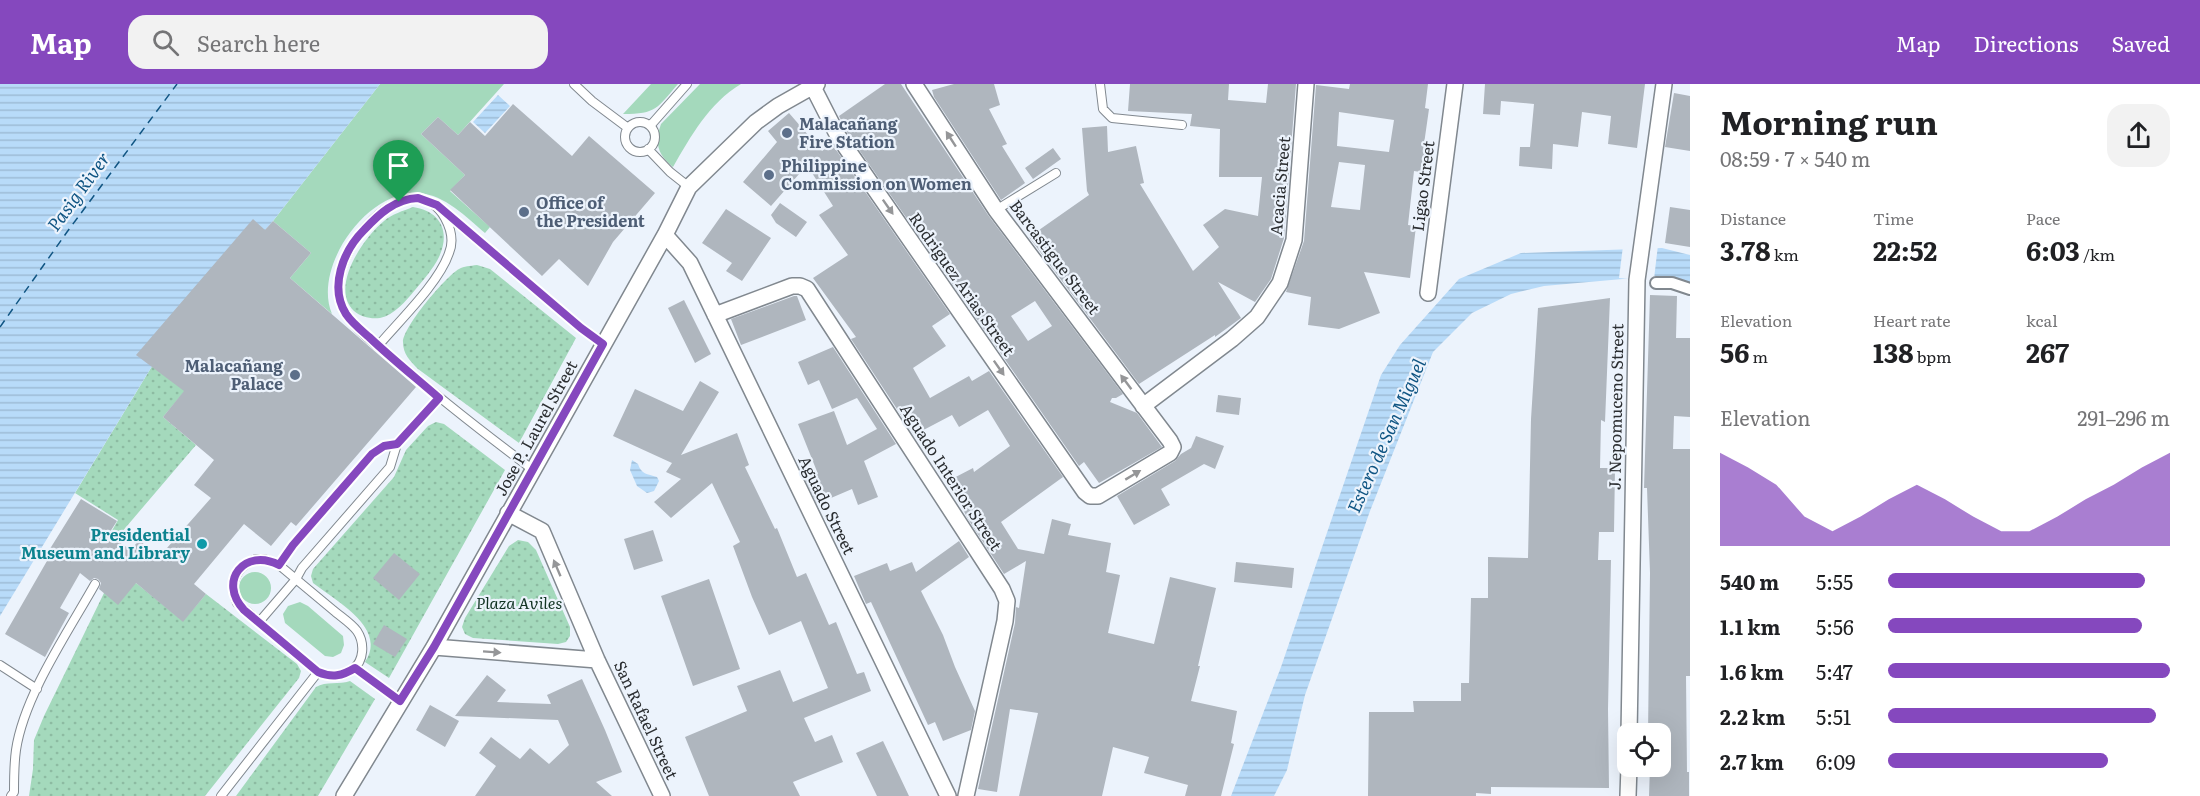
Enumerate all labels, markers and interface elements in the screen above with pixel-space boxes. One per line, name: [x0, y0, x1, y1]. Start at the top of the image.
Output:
search box: [128, 15, 548, 69]
text: Map: [30, 21, 92, 63]
icon: search: [149, 26, 182, 59]
text: Search here: [197, 26, 320, 59]
text: Map: [1896, 27, 1941, 58]
text: Directions: [1974, 27, 2079, 58]
text: Saved: [2112, 27, 2170, 58]
text: Morning run: [1720, 96, 1938, 145]
button: share: [2107, 104, 2170, 167]
place label: Malacañang Fire Station: [799, 111, 898, 153]
marker: Malacañang Fire Station: [780, 126, 794, 140]
one-way arrow: [945, 131, 956, 148]
street label: Acacia Street: [1263, 135, 1295, 236]
street label: Ligao Street: [1405, 139, 1440, 233]
pin: [373, 140, 424, 202]
text: 08:59 · 7 × 540 m: [1720, 143, 1870, 173]
water label: Pasig River: [40, 146, 116, 236]
icon: arrive: [382, 149, 415, 182]
place label: Philippine Commission on Women: [781, 153, 972, 195]
marker: Philippine Commission on Women: [762, 168, 776, 182]
place label: Office of the President: [536, 190, 645, 232]
street label: Barcastigue Street: [1005, 194, 1107, 319]
one-way arrow: [882, 199, 894, 215]
marker: Office of the President: [517, 205, 531, 219]
text: Distance: [1720, 206, 1786, 230]
text: Time: [1873, 206, 1914, 230]
text: Pace: [2026, 206, 2060, 230]
street label: Rodriguez Arias Street: [904, 207, 1022, 361]
text: 3.78: [1720, 230, 1770, 269]
text: 22:52: [1873, 230, 1937, 269]
text: 6:03: [2026, 230, 2080, 269]
text: km: [1770, 242, 1799, 266]
text: /km: [2080, 242, 2115, 266]
text: Elevation: [1720, 308, 1792, 332]
text: Heart rate: [1873, 308, 1951, 332]
text: kcal: [2026, 308, 2058, 332]
street label: J. Nepomuceno Street: [1602, 323, 1628, 490]
text: 56: [1720, 332, 1749, 371]
text: 138: [1873, 332, 1914, 371]
text: 267: [2026, 332, 2069, 371]
text: m: [1749, 344, 1768, 368]
text: bpm: [1914, 344, 1952, 368]
place label: Malacañang Palace: [184, 353, 283, 395]
water label: Estero de San Miguel: [1339, 353, 1432, 517]
street label: Jose P. Laurel Street: [488, 355, 583, 500]
one-way arrow: [993, 359, 1005, 375]
marker: Malacañang Palace: [288, 368, 302, 382]
one-way arrow: [1121, 375, 1133, 390]
street label: Aguado Interior Street: [895, 398, 1009, 555]
text: Elevation: [1720, 402, 1810, 432]
text: 291–296 m: [2077, 402, 2170, 432]
street label: Aguado Street: [794, 451, 862, 559]
one-way arrow: [1125, 469, 1141, 480]
place label: Presidential Museum and Library: [21, 522, 190, 564]
marker: Presidential Museum and Library: [195, 537, 209, 551]
one-way arrow: [553, 559, 562, 576]
text: 540 m: [1720, 566, 1779, 596]
text: 5:55: [1816, 566, 1853, 596]
park label: Plaza Aviles: [476, 590, 562, 614]
text: 1.1 km: [1720, 611, 1780, 641]
text: 5:56: [1816, 611, 1854, 641]
one-way arrow: [483, 647, 502, 657]
street label: San Rafael Street: [609, 656, 685, 783]
text: 1.6 km: [1720, 656, 1784, 686]
text: 5:47: [1816, 656, 1853, 686]
text: 2.2 km: [1720, 701, 1785, 731]
text: 5:51: [1816, 701, 1851, 731]
map controls: [1617, 723, 1671, 777]
button: locate: [1617, 723, 1671, 777]
text: 2.7 km: [1720, 746, 1784, 776]
text: 6:09: [1816, 746, 1855, 776]

